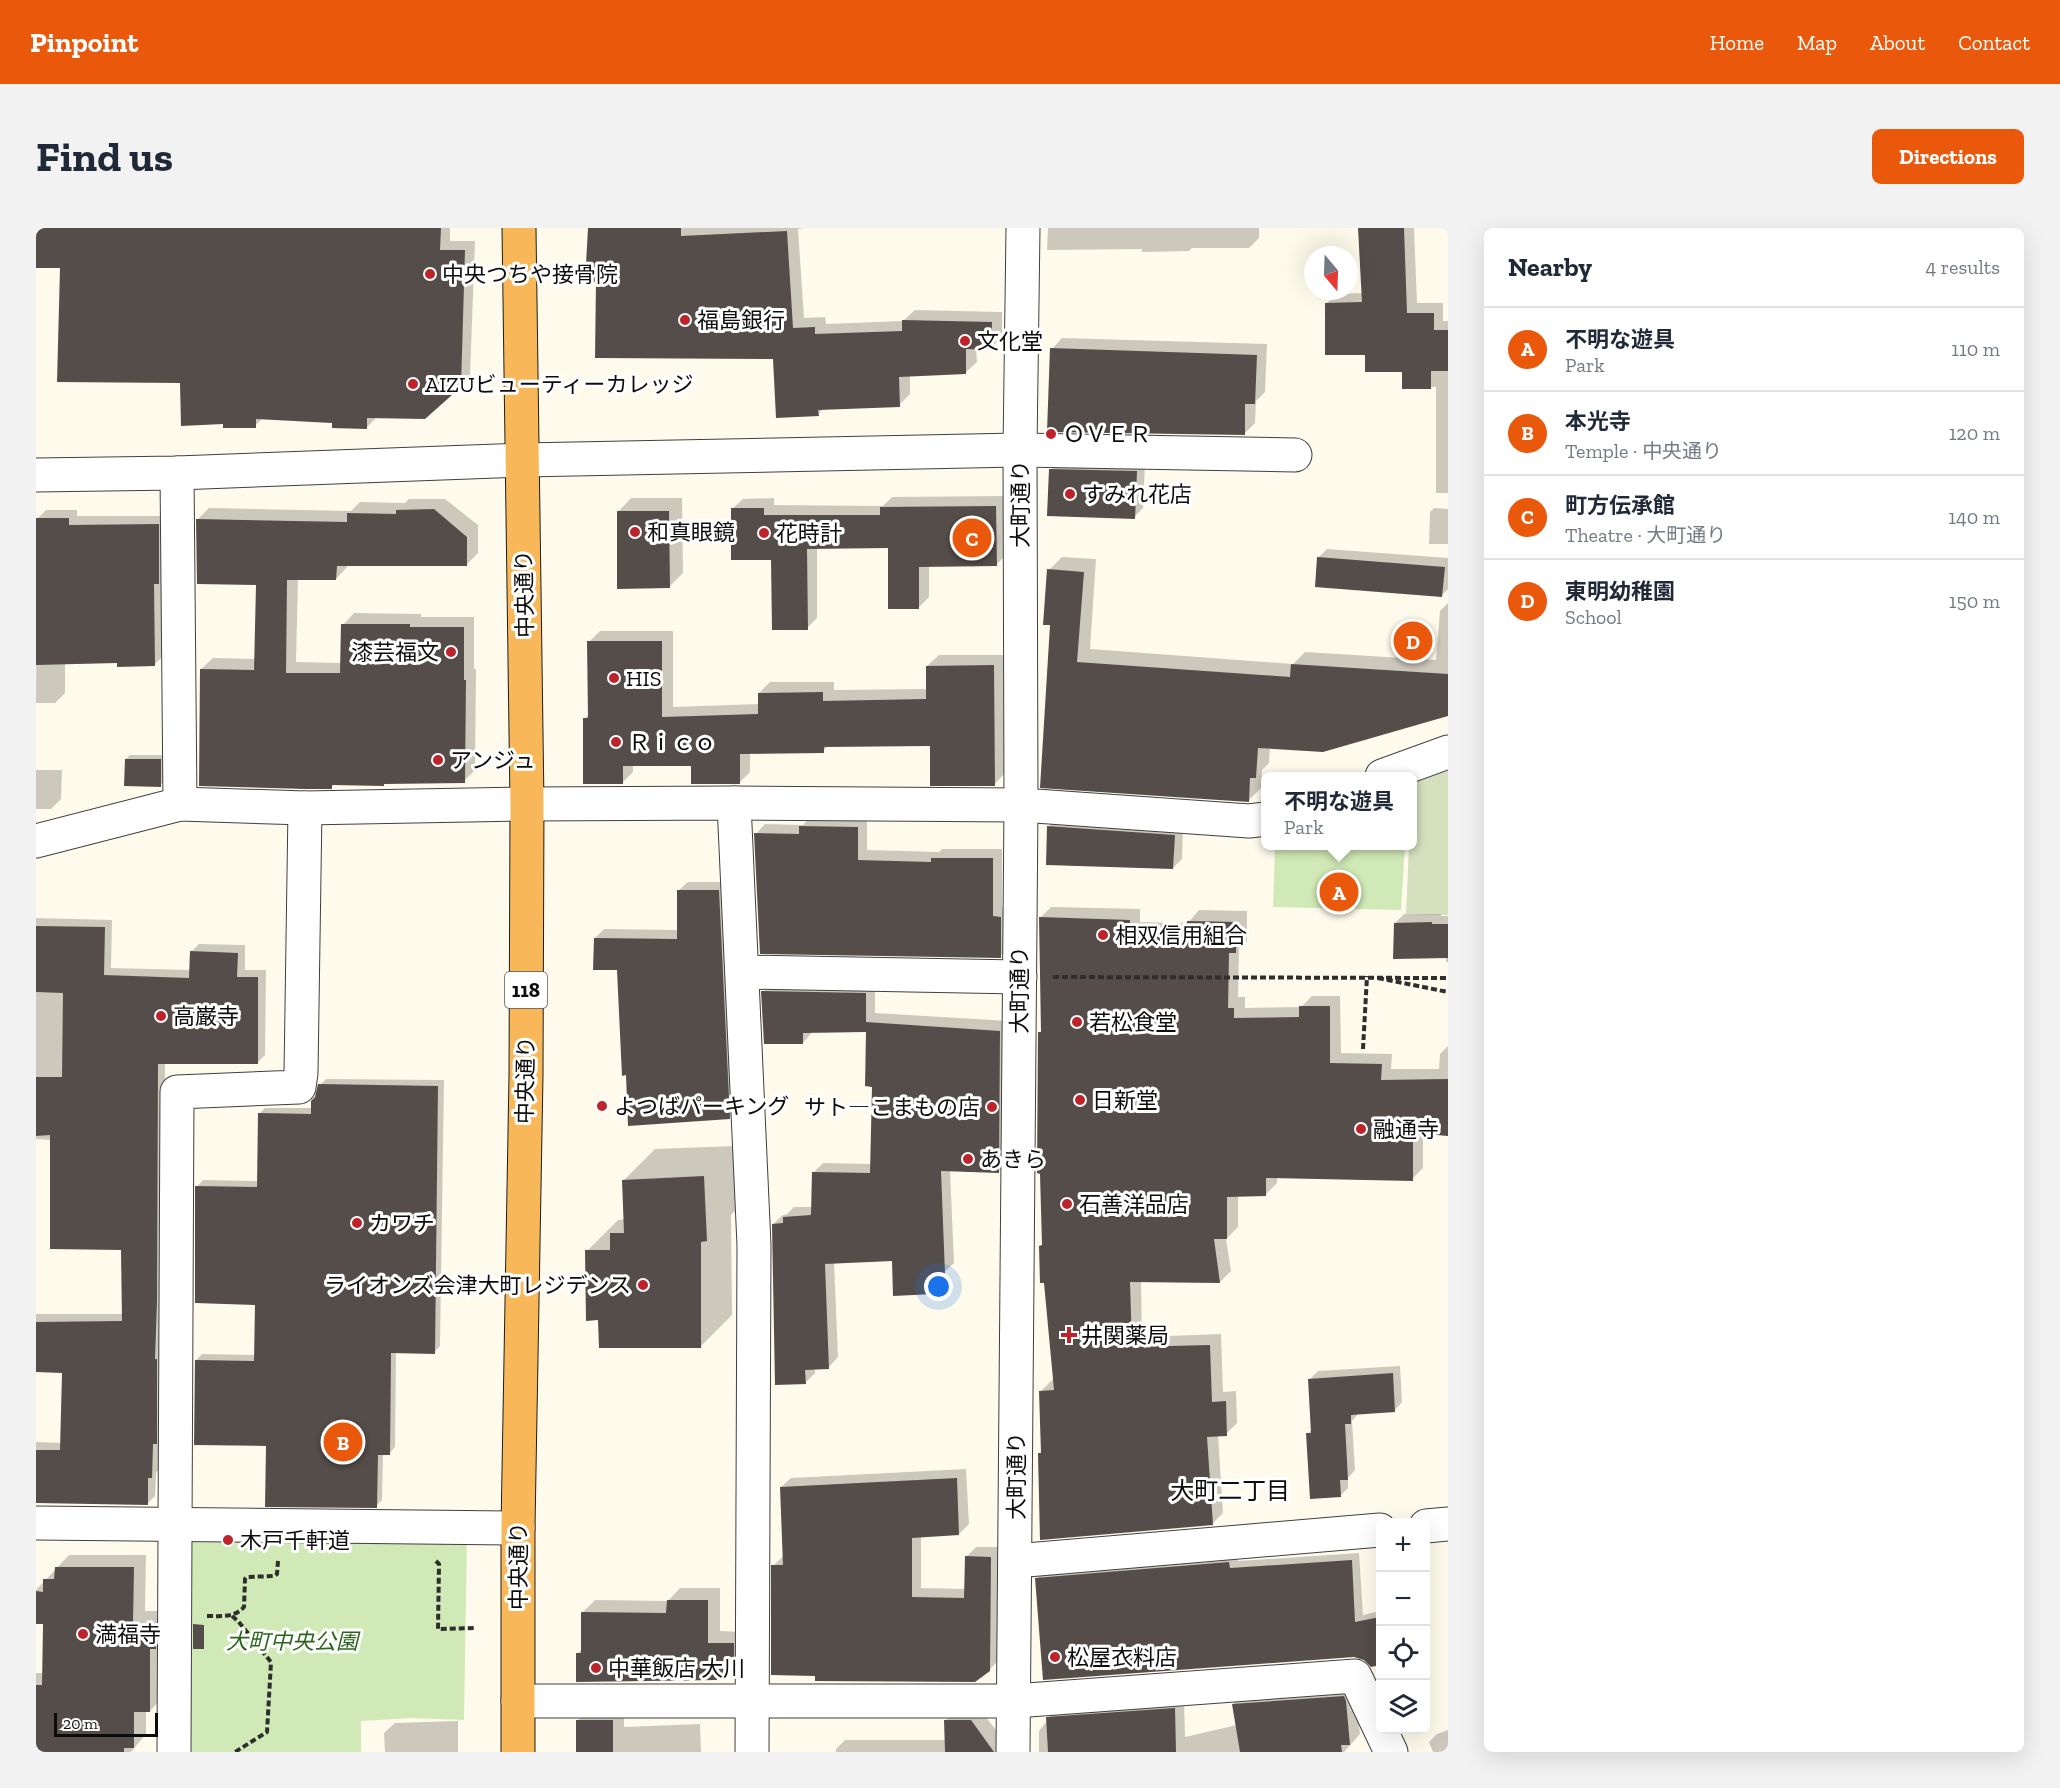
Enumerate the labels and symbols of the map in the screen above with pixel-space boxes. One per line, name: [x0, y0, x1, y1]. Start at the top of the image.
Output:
north arrow: [1304, 246, 1358, 300]
place label: 中央つちや接骨院: [442, 261, 618, 288]
marker: 中央つちや接骨院: [423, 267, 437, 281]
place label: 福島銀行: [697, 307, 785, 334]
marker: 福島銀行: [678, 313, 692, 327]
place label: 文化堂: [977, 328, 1043, 355]
marker: 文化堂: [958, 334, 972, 348]
place label: AIZUビューティーカレッジ: [425, 371, 694, 398]
marker: AIZUビューティーカレッジ: [406, 377, 420, 391]
place label: ＯＶＥＲ: [1063, 421, 1151, 448]
marker: ＯＶＥＲ: [1044, 427, 1058, 441]
street label: 大町通り: [1007, 460, 1034, 548]
place label: すみれ花店: [1082, 481, 1192, 508]
marker: すみれ花店: [1063, 487, 1077, 501]
pin: C: [952, 516, 992, 560]
place label: 和真眼鏡: [647, 519, 735, 546]
place label: 花時計: [776, 520, 842, 547]
marker: 和真眼鏡: [628, 525, 642, 539]
marker: 花時計: [757, 526, 771, 540]
street label: 中央通り: [510, 550, 539, 638]
pin: D: [1394, 618, 1432, 664]
place label: 漆芸福文: [351, 639, 439, 666]
marker: 漆芸福文: [444, 645, 458, 659]
place label: HIS: [626, 665, 661, 692]
marker: HIS: [607, 671, 621, 685]
place label: Ｒｉｃｏ: [628, 729, 716, 756]
marker: Ｒｉｃｏ: [609, 735, 623, 749]
place label: アンジュ: [450, 747, 536, 774]
marker: アンジュ: [431, 753, 445, 767]
pin: A: [1320, 870, 1358, 914]
place label: 相双信用組合: [1115, 922, 1247, 949]
marker: 相双信用組合: [1096, 928, 1110, 942]
street label: 大町通り: [1006, 946, 1033, 1034]
road number: 118: [505, 972, 547, 1008]
place label: 高巌寺: [173, 1003, 239, 1030]
marker: 高巌寺: [154, 1009, 168, 1023]
place label: 若松食堂: [1089, 1009, 1177, 1036]
marker: 若松食堂: [1070, 1015, 1084, 1029]
street label: 中央通り: [511, 1036, 540, 1124]
place label: 日新堂: [1092, 1087, 1158, 1114]
place label: よつばパーキング: [614, 1093, 789, 1120]
marker: 日新堂: [1073, 1093, 1087, 1107]
place label: サト―こまもの店: [804, 1094, 980, 1121]
marker: よつばパーキング: [595, 1099, 609, 1113]
marker: サト―こまもの店: [985, 1100, 999, 1114]
place label: 融通寺: [1373, 1116, 1439, 1143]
marker: 融通寺: [1354, 1122, 1368, 1136]
place label: あきら: [980, 1146, 1046, 1173]
marker: あきら: [961, 1152, 975, 1166]
place label: 石善洋品店: [1079, 1191, 1189, 1218]
marker: 石善洋品店: [1060, 1197, 1074, 1211]
place label: カワチ: [369, 1210, 435, 1237]
marker: カワチ: [350, 1216, 364, 1230]
place label: ライオンズ会津大町レジデンス: [324, 1272, 631, 1299]
your location: [924, 1272, 953, 1301]
marker: ライオンズ会津大町レジデンス: [636, 1278, 650, 1292]
place label: 井関薬局: [1081, 1322, 1169, 1349]
marker: 井関薬局: [1062, 1328, 1076, 1342]
pin: B: [324, 1420, 362, 1464]
street label: 大町通り: [1003, 1432, 1030, 1520]
district label: 大町二丁目: [1170, 1476, 1290, 1505]
street label: 中央通り: [505, 1522, 532, 1610]
place label: 木戸千軒道: [240, 1527, 350, 1554]
marker: 木戸千軒道: [221, 1533, 235, 1547]
place label: 満福寺: [95, 1621, 161, 1648]
marker: 満福寺: [76, 1627, 90, 1641]
park label: 大町中央公園: [226, 1628, 361, 1655]
place label: 松屋衣料店: [1067, 1644, 1177, 1671]
marker: 松屋衣料店: [1048, 1650, 1062, 1664]
place label: 中華飯店 大川: [608, 1655, 745, 1682]
marker: 中華飯店 大川: [589, 1661, 603, 1675]
scale bar: [54, 1710, 158, 1738]

